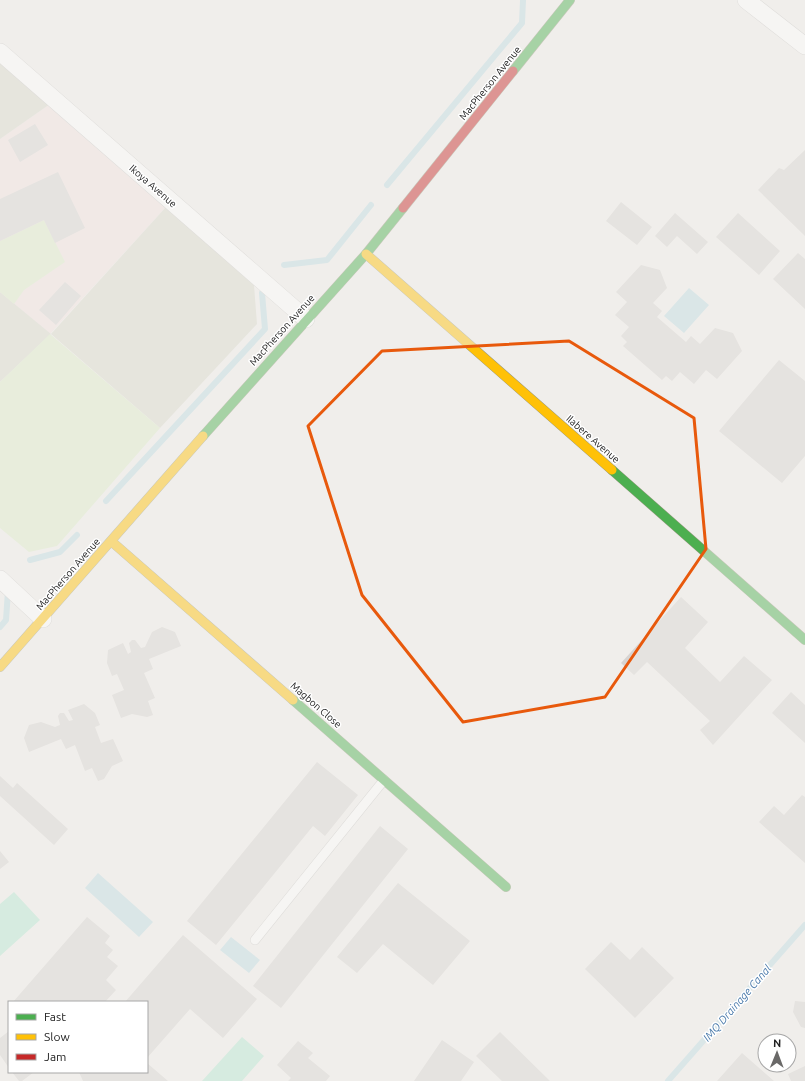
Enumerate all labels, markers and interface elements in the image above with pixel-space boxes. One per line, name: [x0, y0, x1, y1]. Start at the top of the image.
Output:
street label: MacPherson Avenue: [457, 44, 523, 122]
street label: Ikoya Avenue: [127, 162, 179, 210]
street label: MacPherson Avenue: [247, 292, 317, 368]
street label: Ilabere Avenue: [564, 413, 622, 465]
street label: MacPherson Avenue: [34, 536, 102, 612]
street label: Magbon Close: [288, 680, 344, 730]
water label: IMQ Drainage Canal: [701, 962, 773, 1044]
legend: [8, 1001, 148, 1073]
text: Fast: [44, 1010, 66, 1023]
text: Slow: [44, 1030, 70, 1043]
north arrow: [757, 1033, 797, 1073]
text: N: [773, 1037, 781, 1049]
text: Jam: [44, 1050, 66, 1063]

